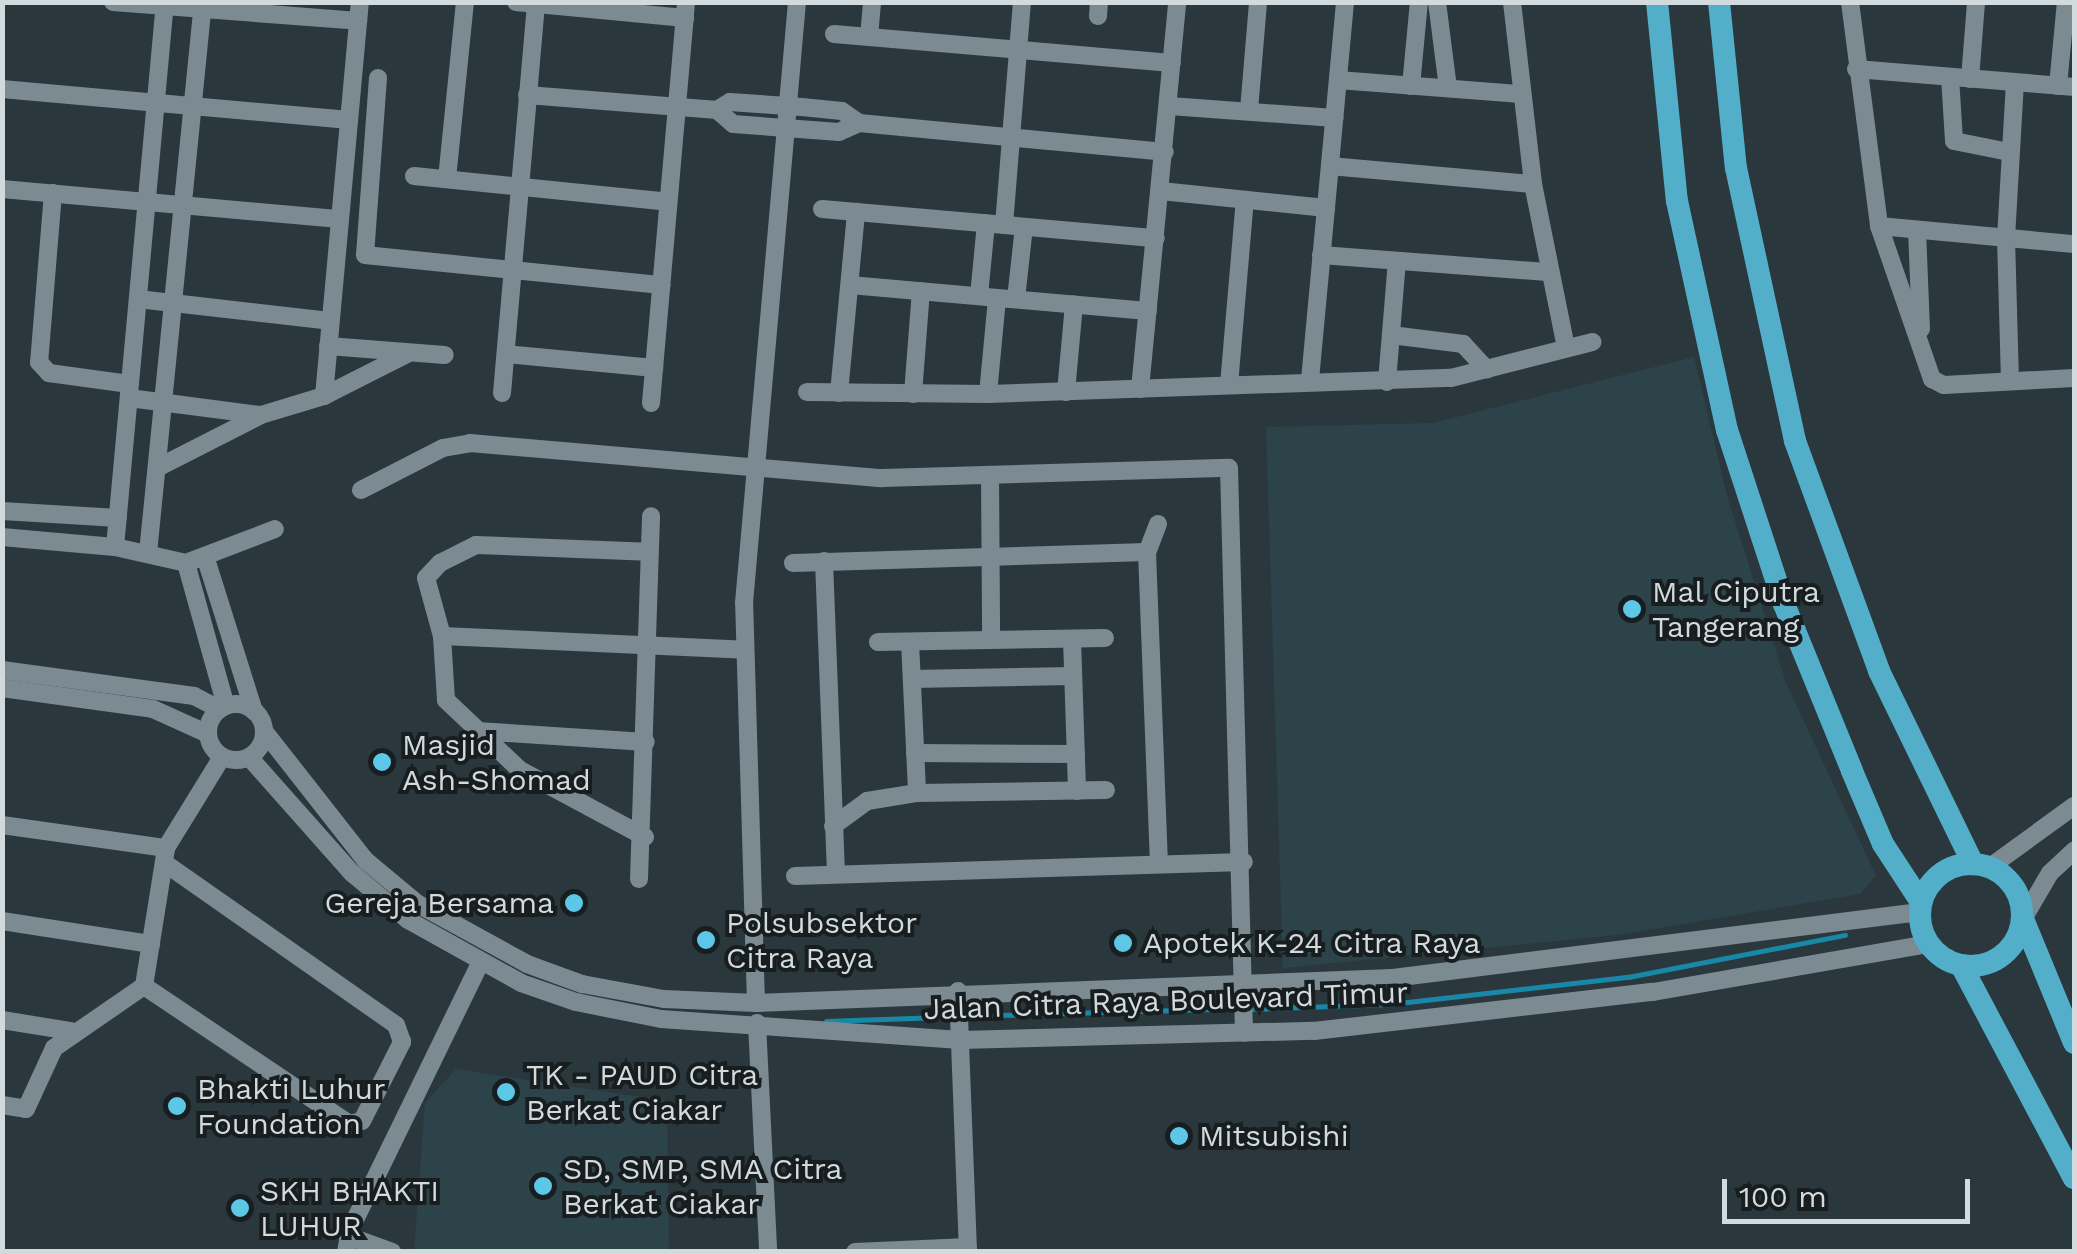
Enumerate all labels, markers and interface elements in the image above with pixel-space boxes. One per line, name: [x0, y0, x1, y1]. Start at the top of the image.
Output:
place label: Mal Ciputra Tangerang: [1652, 574, 1821, 644]
marker: Mal Ciputra Tangerang: [1621, 598, 1643, 620]
place label: Masjid Ash-Shomad: [402, 727, 591, 798]
marker: Masjid Ash-Shomad: [371, 751, 393, 773]
place label: Gereja Bersama: [324, 885, 554, 921]
marker: Gereja Bersama: [563, 892, 585, 914]
place label: Polsubsektor Citra Raya: [726, 905, 917, 976]
place label: Apotek K-24 Citra Raya: [1143, 925, 1482, 961]
marker: Polsubsektor Citra Raya: [695, 929, 717, 951]
marker: Apotek K-24 Citra Raya: [1112, 932, 1134, 954]
street label: Jalan Citra Raya Boulevard Timur: [922, 975, 1410, 1027]
place label: TK - PAUD Citra Berkat Ciakar: [526, 1057, 759, 1128]
place label: Bhakti Luhur Foundation: [197, 1071, 385, 1142]
marker: TK - PAUD Citra Berkat Ciakar: [495, 1081, 517, 1103]
marker: Bhakti Luhur Foundation: [166, 1095, 188, 1117]
place label: Mitsubishi: [1199, 1118, 1349, 1154]
marker: Mitsubishi: [1168, 1125, 1190, 1147]
place label: SD, SMP, SMA Citra Berkat Ciakar: [563, 1151, 844, 1222]
scale bar: [1727, 1159, 1974, 1221]
place label: SKH BHAKTI LUHUR: [260, 1173, 439, 1244]
marker: SD, SMP, SMA Citra Berkat Ciakar: [532, 1175, 554, 1197]
text: 100 m: [1739, 1179, 1827, 1214]
marker: SKH BHAKTI LUHUR: [229, 1197, 251, 1219]

